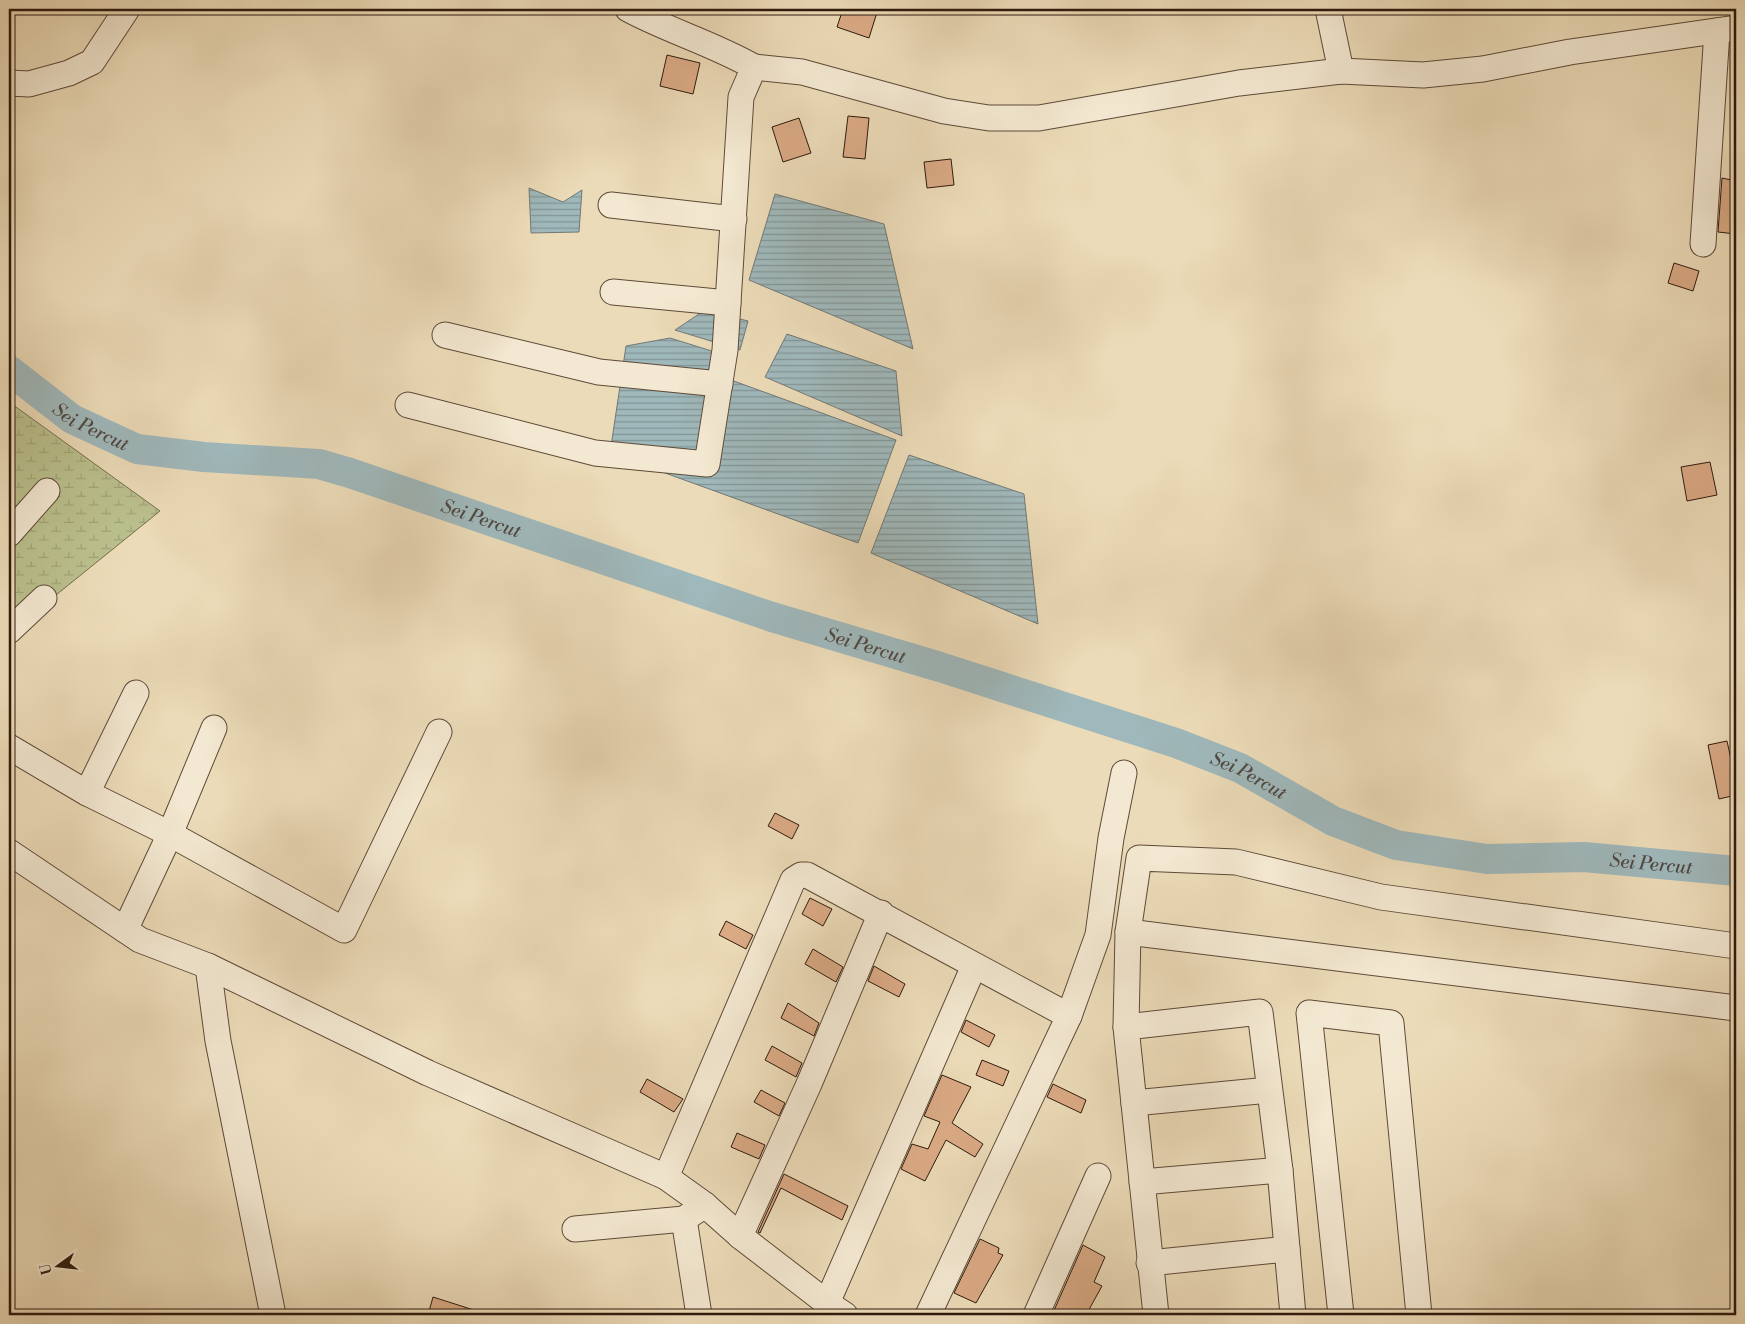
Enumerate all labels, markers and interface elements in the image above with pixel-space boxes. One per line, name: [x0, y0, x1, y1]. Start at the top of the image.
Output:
water label: Sei Percut: [47, 397, 133, 457]
water label: Sei Percut: [438, 494, 525, 544]
water label: Sei Percut: [822, 623, 909, 669]
water label: Sei Percut: [1207, 747, 1292, 806]
water label: Sei Percut: [1609, 848, 1694, 880]
north arrow: [32, 1242, 82, 1292]
text: U: [36, 1261, 57, 1277]

